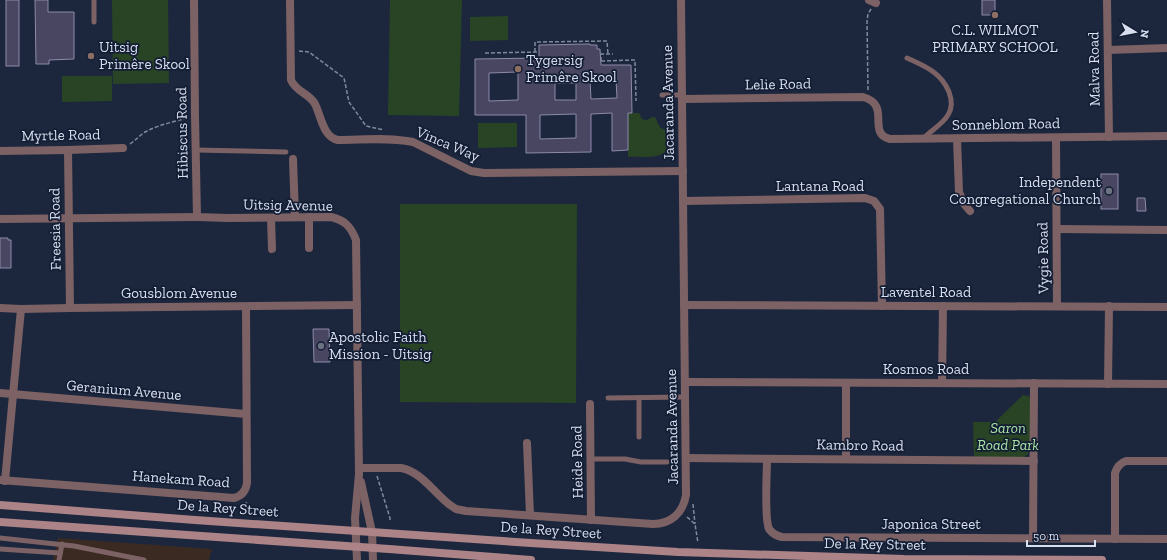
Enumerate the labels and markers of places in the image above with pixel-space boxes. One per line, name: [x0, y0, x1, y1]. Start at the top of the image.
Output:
marker: C.L. WILMOT PRIMARY SCHOOL: [990, 10, 1000, 20]
place label: C.L. WILMOT PRIMARY SCHOOL: [932, 21, 1058, 56]
place label: Uitsig Primêre Skool: [99, 38, 190, 73]
marker: Uitsig Primêre Skool: [86, 51, 96, 61]
place label: Tygersig Primêre Skool: [526, 51, 617, 86]
marker: Tygersig Primêre Skool: [513, 64, 523, 74]
place label: Independent Congregational Church: [949, 173, 1102, 208]
marker: Independent Congregational Church: [1104, 186, 1114, 196]
place label: Apostolic Faith Mission - Uitsig: [329, 328, 431, 363]
marker: Apostolic Faith Mission - Uitsig: [316, 341, 326, 351]

